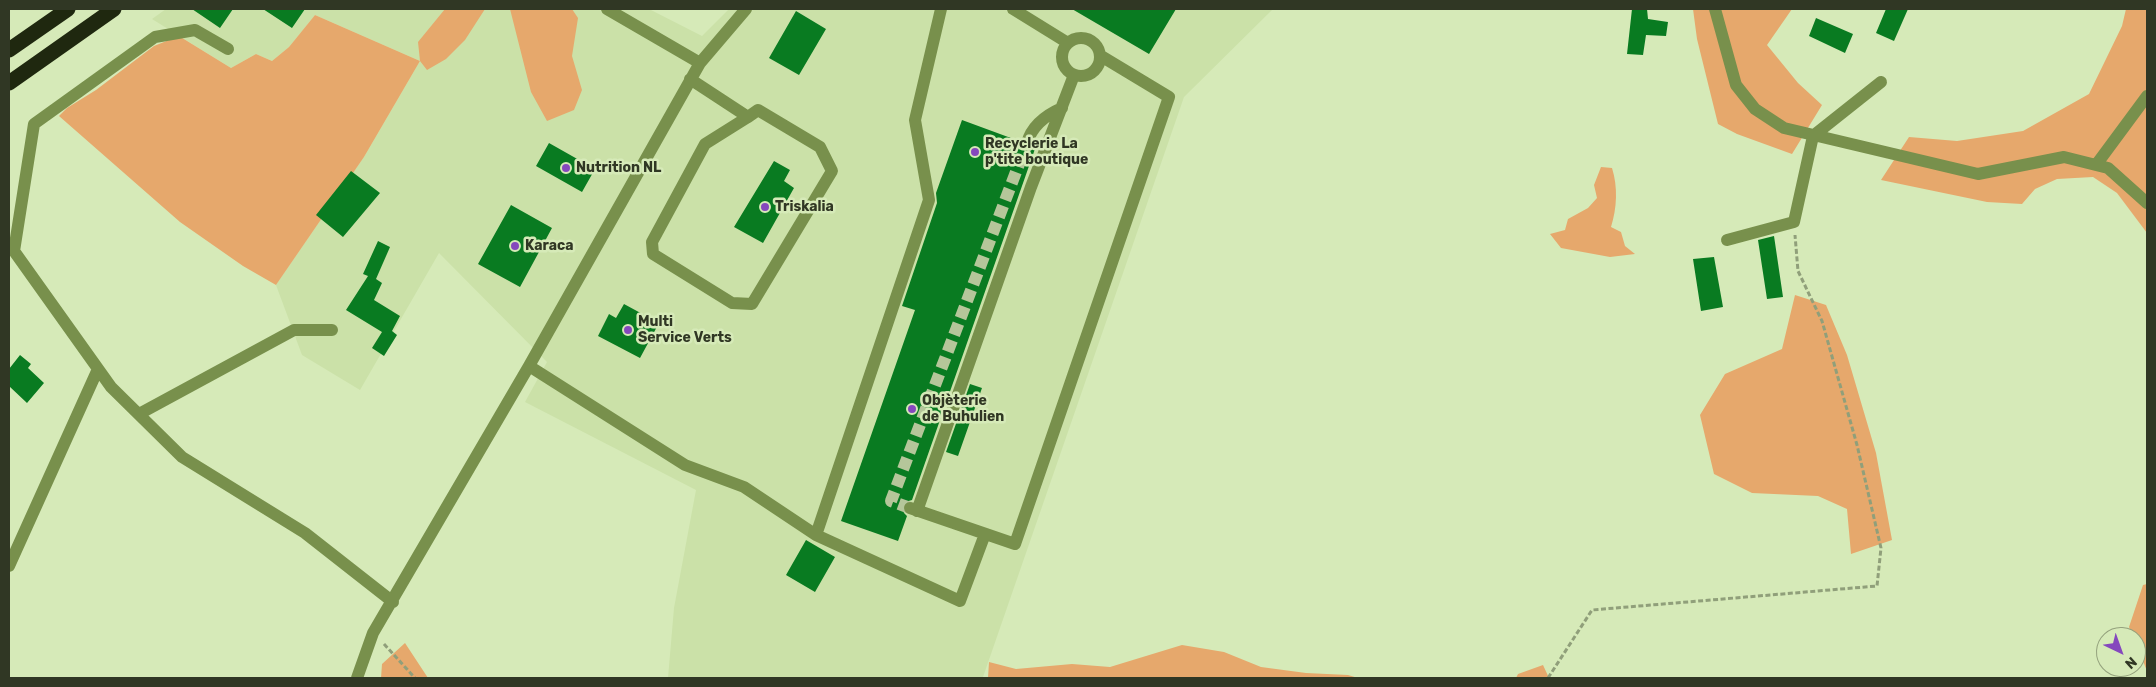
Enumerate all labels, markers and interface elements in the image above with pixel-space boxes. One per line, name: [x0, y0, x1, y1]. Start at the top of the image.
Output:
place label: Recyclerie La p'tite boutique: [985, 136, 1088, 168]
marker: Recyclerie La p'tite boutique: [969, 146, 981, 158]
place label: Nutrition NL: [576, 160, 661, 176]
marker: Nutrition NL: [560, 162, 572, 174]
place label: Triskalia: [775, 199, 834, 215]
marker: Triskalia: [759, 201, 771, 213]
place label: Karaca: [525, 238, 573, 254]
marker: Karaca: [509, 240, 521, 252]
place label: Multi Service Verts: [638, 314, 732, 347]
marker: Multi Service Verts: [622, 324, 634, 336]
place label: Objèterie de Buhulien: [922, 393, 1004, 426]
marker: Objèterie de Buhulien: [906, 403, 918, 415]
north arrow: [2096, 627, 2146, 677]
text: N: [2121, 653, 2140, 672]

